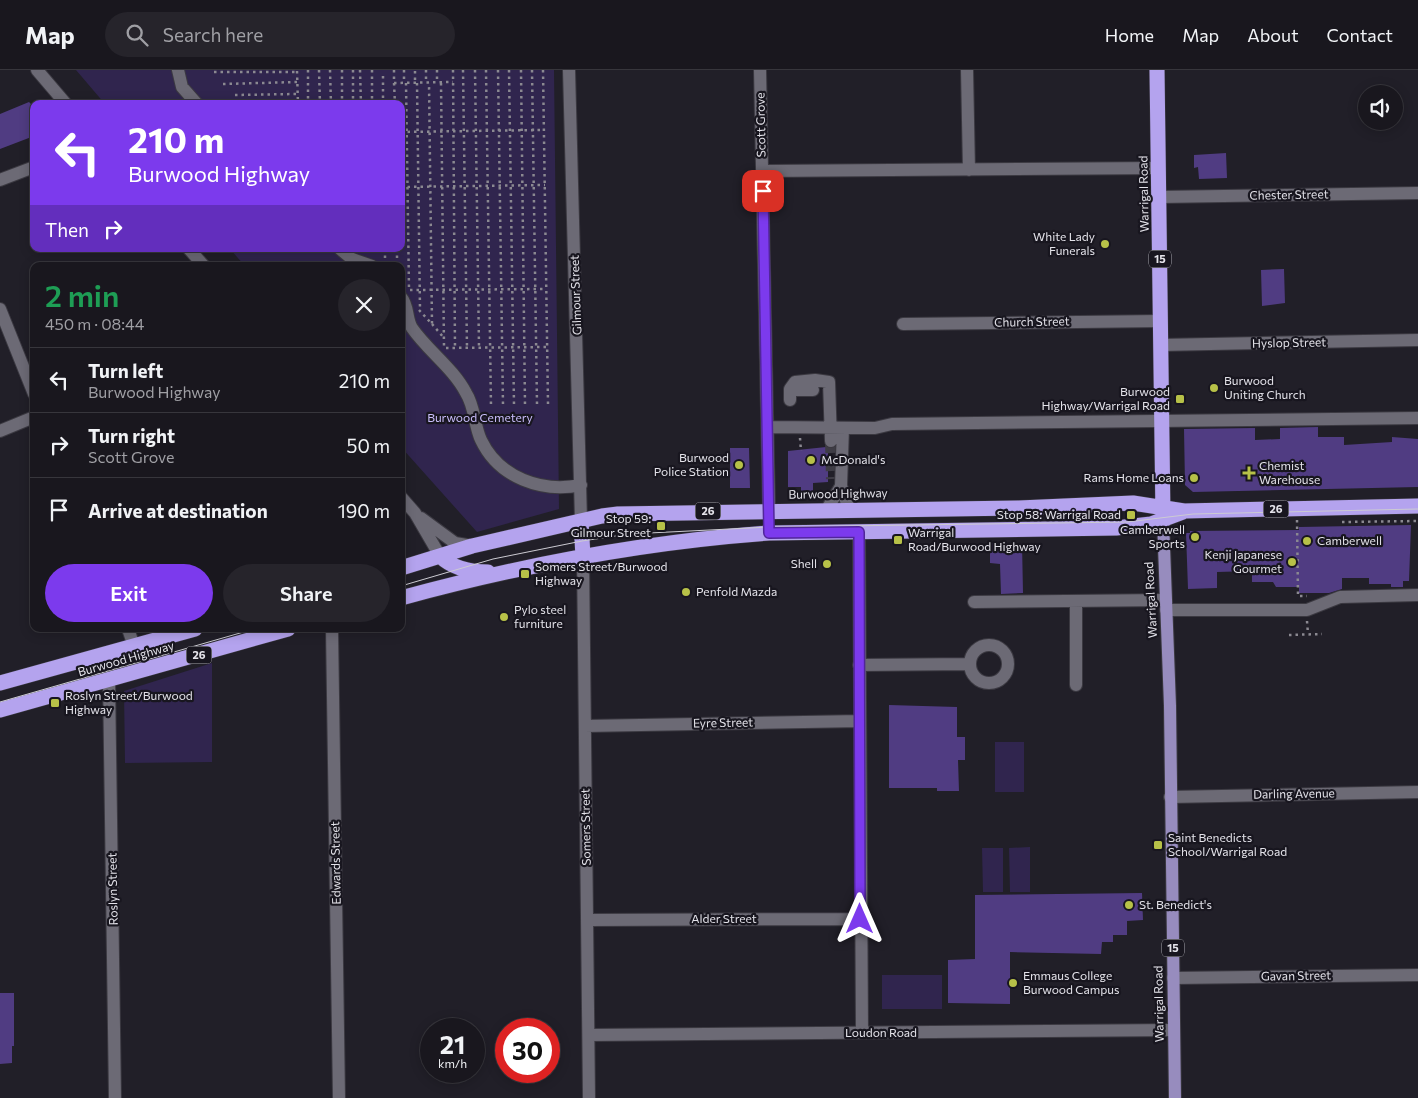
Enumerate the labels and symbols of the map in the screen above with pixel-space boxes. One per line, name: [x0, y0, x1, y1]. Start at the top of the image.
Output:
street label: Scott Grove: [752, 92, 768, 158]
street label: Warrigal Road: [1135, 156, 1151, 232]
pin: [742, 170, 784, 212]
street label: Chester Street: [1249, 186, 1329, 202]
place label: White Lady Funerals: [1033, 229, 1095, 257]
marker: White Lady Funerals: [1099, 238, 1111, 250]
road number: 15: [1149, 250, 1171, 268]
street label: Gilmour Street: [567, 255, 583, 335]
street label: Church Street: [994, 313, 1070, 329]
street label: Hyslop Street: [1252, 334, 1326, 350]
place label: Burwood Uniting Church: [1224, 373, 1306, 401]
marker: Burwood Uniting Church: [1208, 382, 1220, 394]
place label: Burwood Highway/Warrigal Road: [1041, 384, 1170, 412]
marker: Burwood Highway/Warrigal Road: [1174, 393, 1186, 405]
park label: Burwood Cemetery: [427, 410, 533, 424]
place label: Burwood Police Station: [654, 450, 729, 478]
place label: McDonald's: [821, 452, 885, 466]
marker: McDonald's: [805, 454, 817, 466]
place label: Chemist Warehouse: [1259, 458, 1320, 486]
marker: Burwood Police Station: [733, 459, 745, 471]
marker: Chemist Warehouse: [1243, 467, 1255, 479]
place label: Rams Home Loans: [1084, 470, 1184, 484]
marker: Rams Home Loans: [1188, 472, 1200, 484]
street label: Burwood Highway: [788, 485, 888, 501]
road number: 26: [1264, 500, 1288, 518]
road number: 26: [696, 502, 720, 520]
place label: Stop 58: Warrigal Road: [997, 507, 1121, 521]
marker: Stop 58: Warrigal Road: [1125, 509, 1137, 521]
place label: Stop 59: Gilmour Street: [571, 511, 651, 539]
marker: Stop 59: Gilmour Street: [655, 520, 667, 532]
place label: Camberwell Sports: [1120, 522, 1185, 550]
place label: Warrigal Road/Burwood Highway: [908, 525, 1041, 553]
marker: Camberwell Sports: [1189, 531, 1201, 543]
place label: Camberwell: [1317, 533, 1382, 547]
marker: Warrigal Road/Burwood Highway: [892, 534, 904, 546]
marker: Camberwell: [1301, 535, 1313, 547]
place label: Kenji Japanese Gourmet: [1205, 547, 1282, 575]
place label: Shell: [791, 556, 817, 570]
marker: Kenji Japanese Gourmet: [1286, 556, 1298, 568]
marker: Shell: [821, 558, 833, 570]
place label: Somers Street/Burwood Highway: [535, 559, 668, 587]
street label: Warrigal Road: [1141, 561, 1159, 639]
marker: Somers Street/Burwood Highway: [519, 568, 531, 580]
place label: Penfold Mazda: [696, 584, 777, 598]
marker: Penfold Mazda: [680, 586, 692, 598]
place label: Pylo steel furniture: [514, 602, 566, 630]
marker: Pylo steel furniture: [498, 611, 510, 623]
street label: Burwood Highway: [76, 638, 175, 678]
road number: 26: [186, 646, 212, 664]
place label: Roslyn Street/Burwood Highway: [65, 688, 193, 716]
marker: Roslyn Street/Burwood Highway: [49, 697, 61, 709]
street label: Eyre Street: [693, 714, 753, 730]
street label: Darling Avenue: [1253, 785, 1335, 801]
street label: Somers Street: [577, 788, 593, 866]
street label: Edwards Street: [327, 821, 343, 905]
place label: Saint Benedicts School/Warrigal Road: [1168, 830, 1287, 858]
marker: Saint Benedicts School/Warrigal Road: [1152, 839, 1164, 851]
street label: Roslyn Street: [104, 853, 120, 925]
position arrow: [833, 892, 885, 944]
place label: St. Benedict's: [1139, 897, 1212, 911]
marker: St. Benedict's: [1123, 899, 1135, 911]
street label: Alder Street: [691, 911, 757, 925]
road number: 15: [1162, 940, 1184, 956]
street label: Warrigal Road: [1150, 966, 1166, 1042]
street label: Gavan Street: [1261, 967, 1331, 983]
place label: Emmaus College Burwood Campus: [1023, 968, 1119, 996]
marker: Emmaus College Burwood Campus: [1007, 977, 1019, 989]
speed limit sign: 30: [495, 1018, 560, 1083]
street label: Loudon Road: [845, 1025, 917, 1039]

